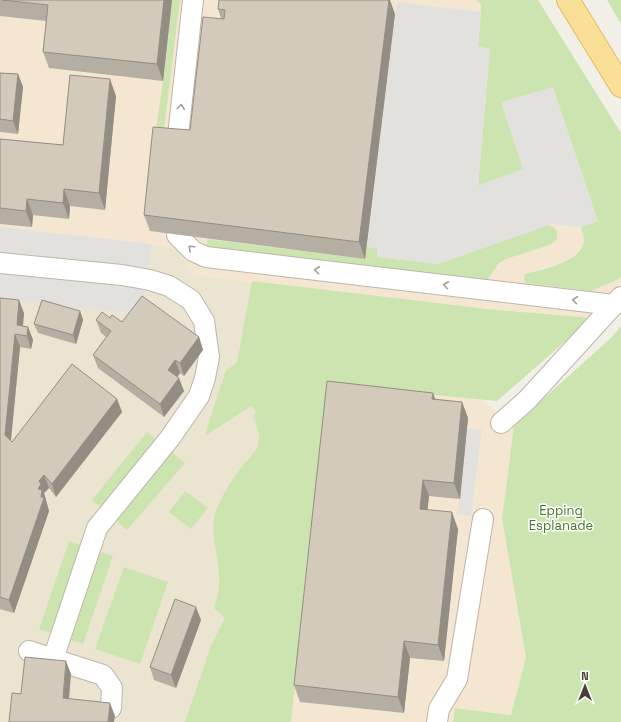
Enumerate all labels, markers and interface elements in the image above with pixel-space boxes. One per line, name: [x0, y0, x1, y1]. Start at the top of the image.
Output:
one-way arrow: [176, 103, 185, 110]
one-way arrow: [188, 245, 196, 252]
one-way arrow: [314, 266, 320, 275]
one-way arrow: [443, 281, 449, 290]
one-way arrow: [572, 296, 578, 305]
park label: Epping Esplanade: [529, 502, 593, 534]
north arrow: [565, 666, 605, 706]
text: N: [581, 669, 589, 683]

